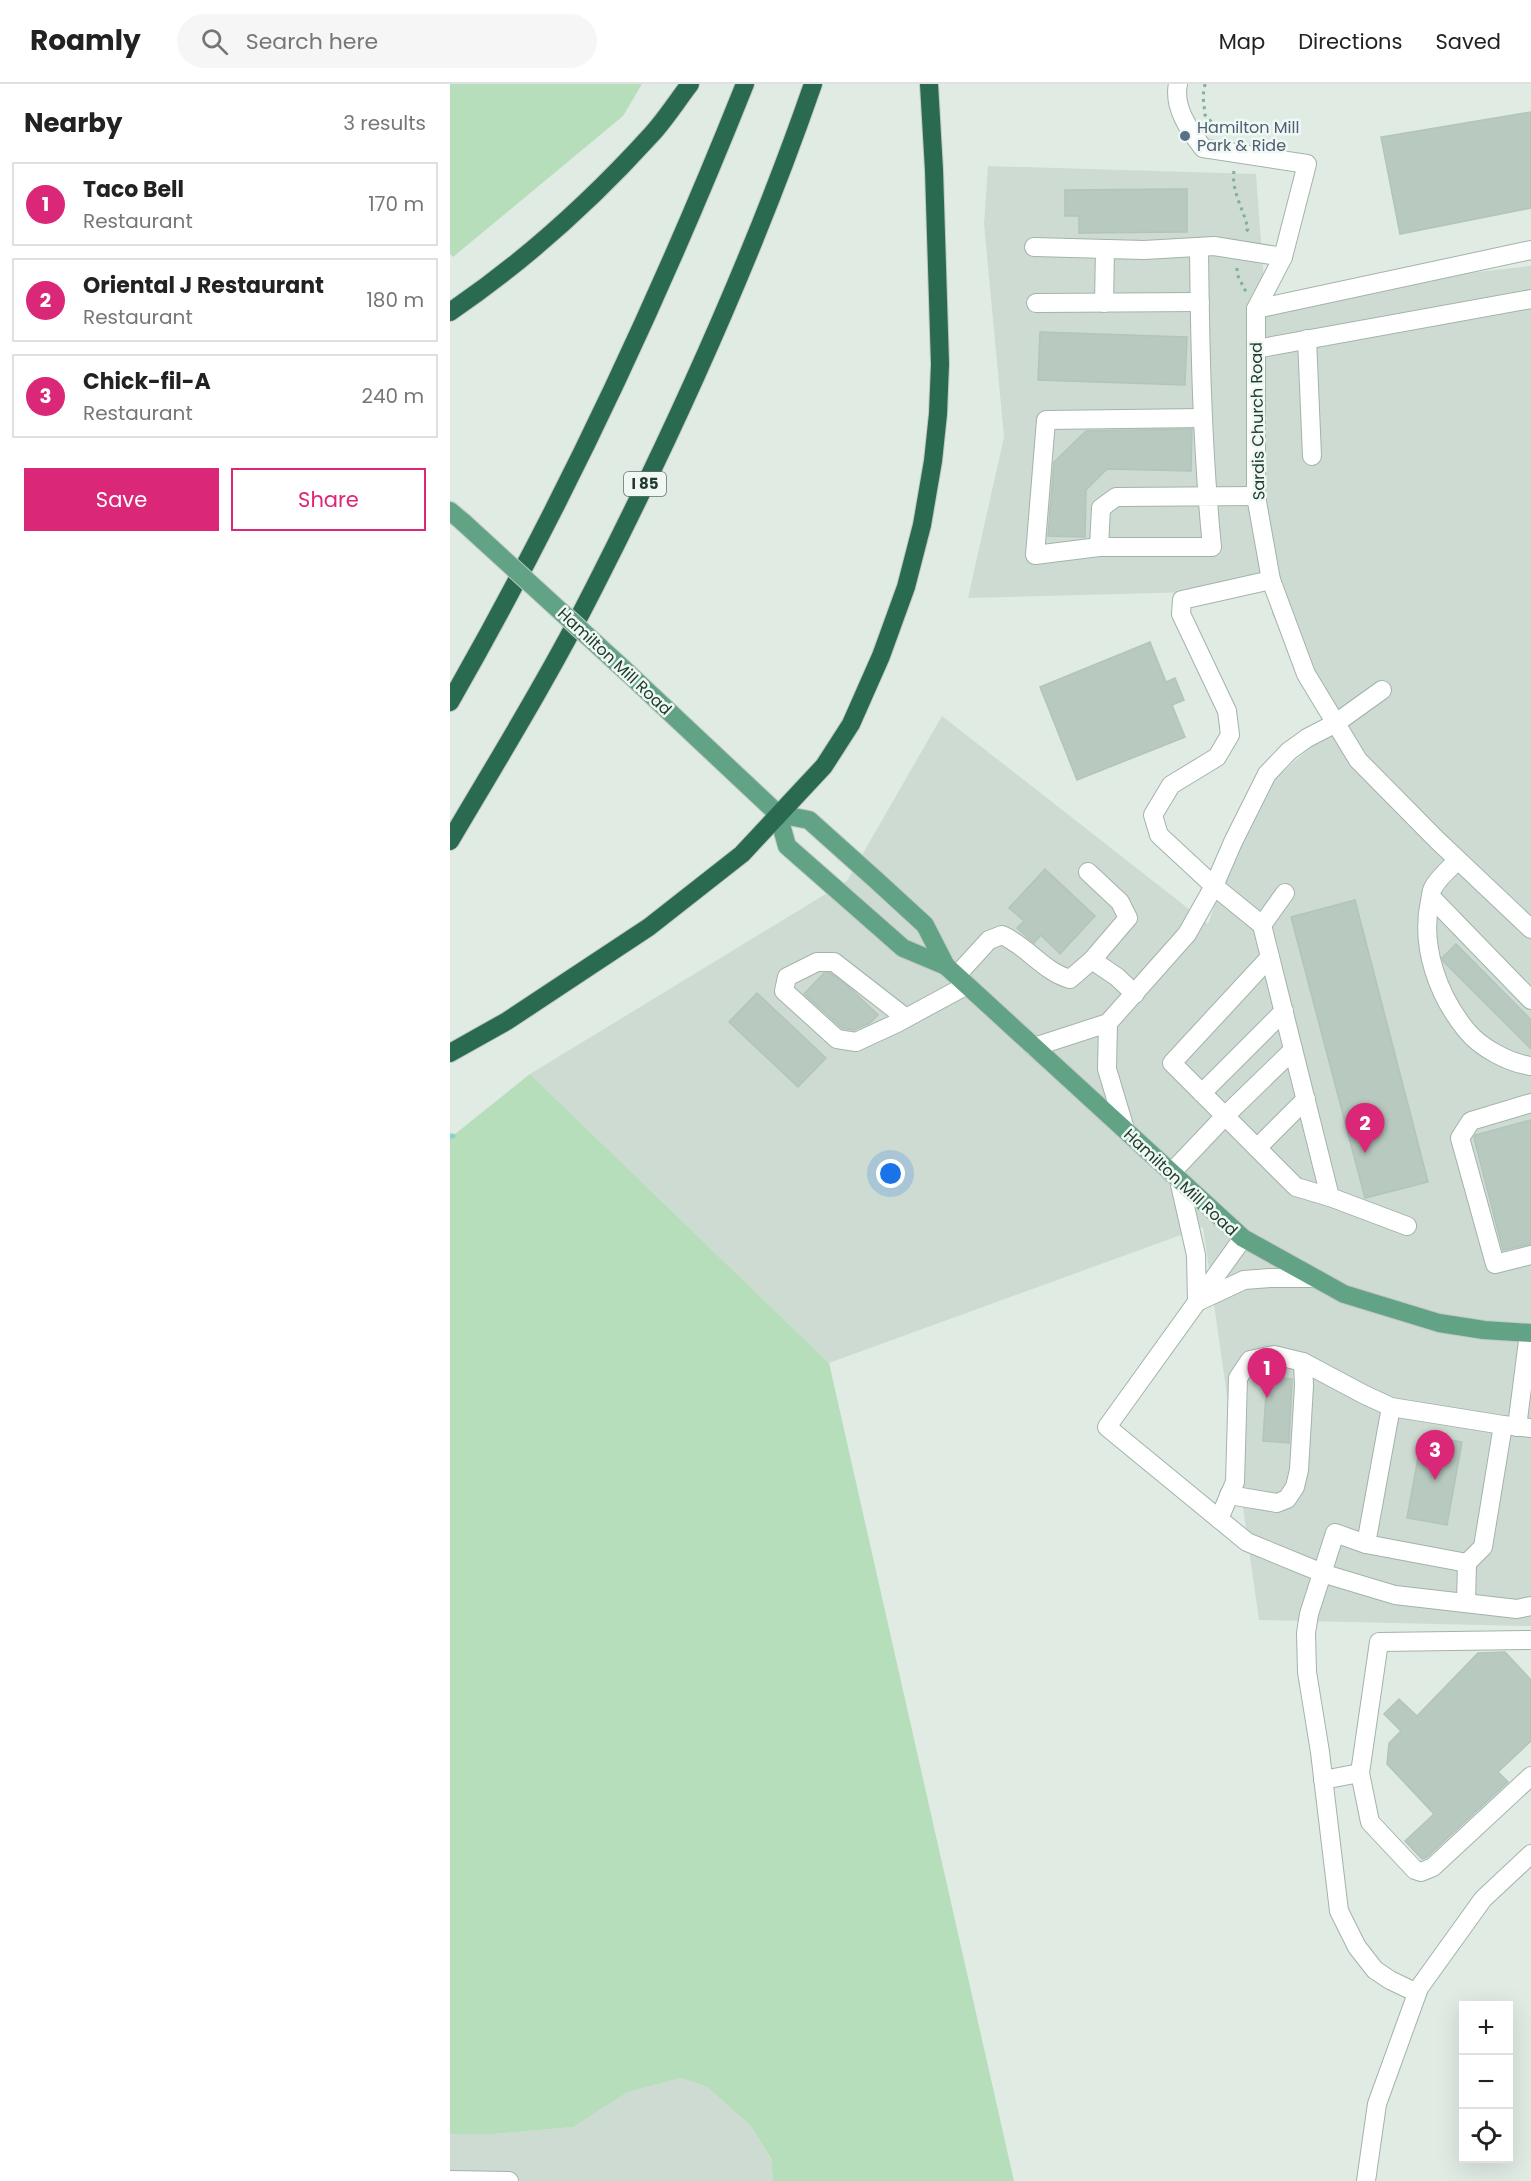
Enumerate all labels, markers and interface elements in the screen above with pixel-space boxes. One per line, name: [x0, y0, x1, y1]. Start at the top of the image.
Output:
search box: [177, 14, 597, 68]
text: Roamly: [30, 21, 141, 60]
icon: search: [198, 25, 231, 58]
text: Search here: [246, 26, 378, 57]
text: Map: [1219, 27, 1265, 56]
text: Directions: [1298, 27, 1402, 56]
text: Saved: [1435, 27, 1501, 56]
text: Nearby: [24, 105, 122, 141]
text: 3 results: [343, 109, 426, 137]
place label: Hamilton Mill Park & Ride: [1197, 116, 1299, 157]
marker: Hamilton Mill Park & Ride: [1178, 129, 1192, 143]
text: Taco Bell: [83, 174, 184, 205]
text: 1: [42, 190, 49, 218]
text: 170 m: [368, 190, 424, 218]
text: Restaurant: [83, 207, 193, 235]
text: Oriental J Restaurant: [83, 270, 324, 301]
text: 2: [40, 286, 51, 314]
text: 180 m: [366, 286, 424, 314]
text: Restaurant: [83, 303, 193, 331]
street label: Sardis Church Road: [1245, 342, 1270, 500]
text: Chick-fil-A: [83, 366, 211, 397]
text: 3: [39, 382, 52, 410]
text: 240 m: [361, 382, 424, 410]
text: Restaurant: [83, 399, 193, 427]
button: Save: [24, 468, 219, 531]
button: Share: [231, 468, 426, 531]
road number: I 85: [624, 472, 666, 496]
street label: Hamilton Mill Road: [553, 602, 677, 720]
pin: 2: [1346, 1104, 1384, 1153]
street label: Hamilton Mill Road: [1119, 1123, 1243, 1241]
your location: [876, 1159, 905, 1188]
pin: 1: [1248, 1348, 1286, 1398]
pin: 3: [1416, 1430, 1454, 1480]
map controls: [1459, 2001, 1513, 2163]
button: +: [1459, 2001, 1513, 2055]
button: −: [1459, 2055, 1513, 2109]
button: locate: [1459, 2109, 1513, 2163]

